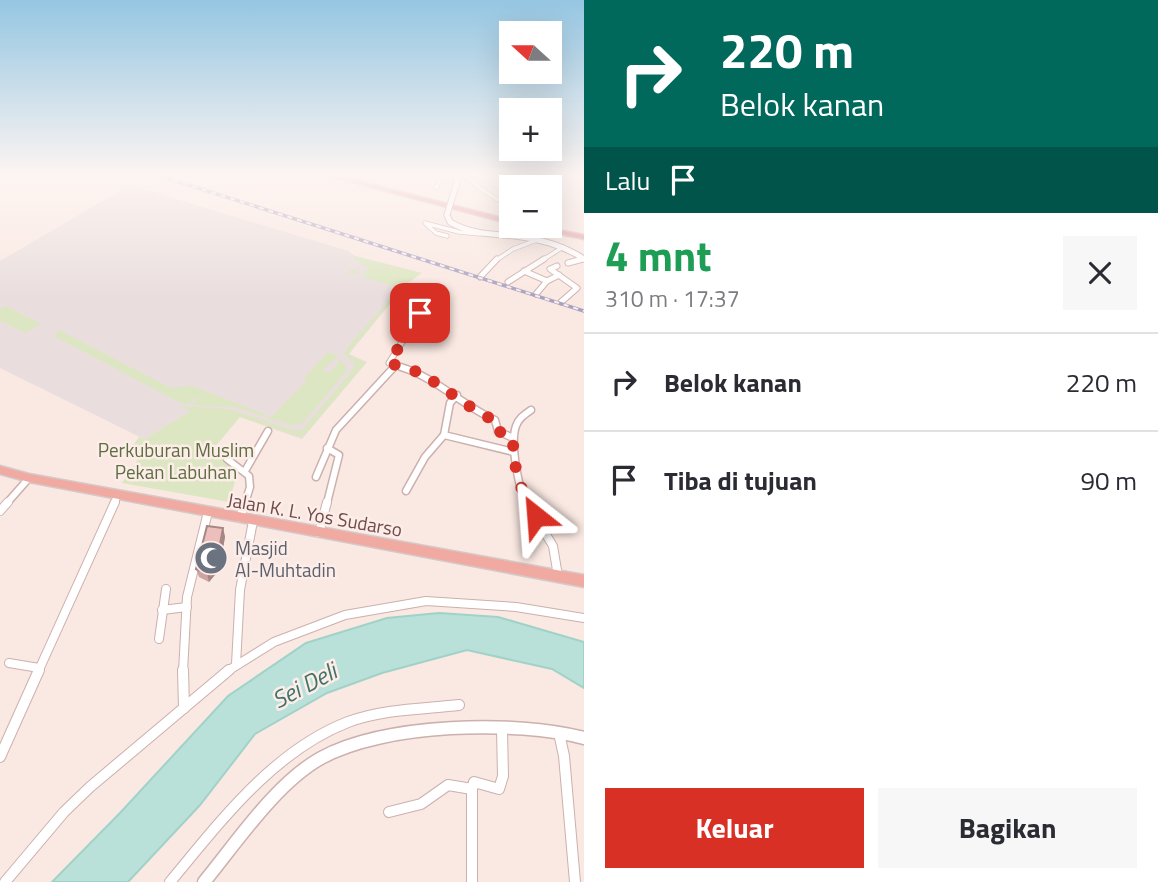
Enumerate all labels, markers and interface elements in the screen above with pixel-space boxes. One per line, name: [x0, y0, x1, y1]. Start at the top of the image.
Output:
text: 220 m: [720, 12, 854, 87]
north arrow: [499, 21, 562, 84]
map controls: [499, 21, 562, 238]
icon: right: [605, 28, 696, 119]
text: Belok kanan: [720, 80, 884, 128]
button: +: [499, 98, 562, 161]
text: Lalu: [605, 161, 650, 200]
icon: arrive: [664, 161, 702, 199]
button: −: [499, 175, 562, 238]
text: 4 mnt: [605, 223, 712, 287]
button: close: [1063, 236, 1137, 310]
text: 310 m · 17:37: [605, 281, 740, 316]
pin: [390, 283, 450, 343]
icon: arrive: [401, 294, 439, 332]
icon: right: [605, 363, 643, 401]
text: Belok kanan: [664, 363, 802, 402]
text: 220 m: [1066, 363, 1137, 402]
park label: Perkuburan Muslim Pekan Labuhan: [98, 435, 254, 486]
icon: arrive: [605, 461, 643, 499]
text: Tiba di tujuan: [664, 461, 817, 500]
text: 90 m: [1080, 461, 1137, 500]
position arrow: [499, 479, 573, 553]
street label: Jalan K. L. Yos Sudarso: [225, 484, 405, 544]
place label: Masjid Al-Muhtadin: [235, 533, 336, 584]
mosque icon: Masjid Al-Muhtadin: [192, 539, 230, 577]
water label: Sei Deli: [265, 651, 346, 717]
button: Keluar: [605, 788, 864, 868]
button: Bagikan: [878, 788, 1137, 868]

